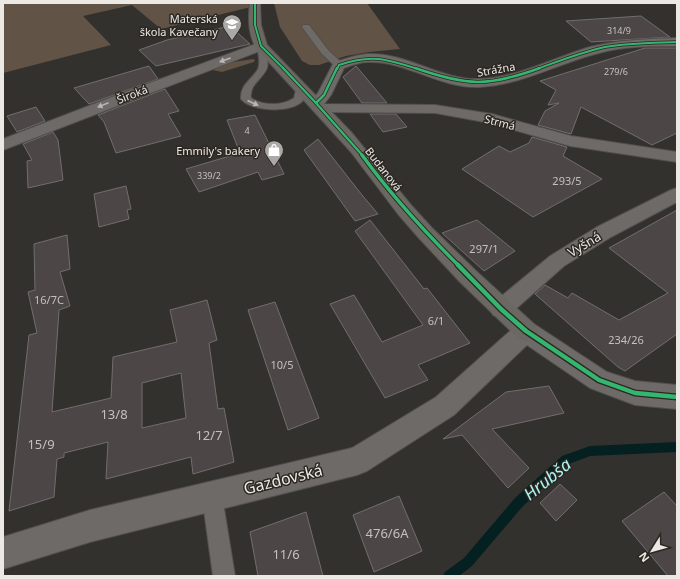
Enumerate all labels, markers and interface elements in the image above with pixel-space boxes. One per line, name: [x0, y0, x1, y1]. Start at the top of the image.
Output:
place label: Materská škola Kavečany: [140, 11, 218, 39]
school or university icon: Materská škola Kavečany: [221, 13, 243, 41]
house number: 314/9: [607, 24, 631, 37]
one-way arrow: [218, 57, 230, 63]
street label: Strážna: [476, 58, 516, 80]
house number: 279/6: [604, 65, 628, 78]
street label: Široká: [114, 81, 150, 107]
one-way arrow: [247, 100, 258, 106]
one-way arrow: [96, 103, 108, 109]
street label: Strmá: [483, 111, 517, 133]
house number: 4: [244, 124, 250, 137]
shop icon: Emmily's bakery: [263, 139, 285, 167]
place label: Emmily's bakery: [176, 143, 260, 158]
street label: Budanová: [362, 144, 406, 194]
house number: 339/2: [197, 169, 221, 182]
house number: 293/5: [552, 173, 582, 188]
street label: Vyšná: [564, 227, 604, 261]
house number: 297/1: [469, 241, 499, 256]
house number: 16/7C: [34, 292, 64, 307]
house number: 6/1: [428, 313, 444, 328]
house number: 234/26: [608, 332, 644, 347]
house number: 10/5: [271, 357, 293, 372]
house number: 13/8: [100, 405, 128, 423]
house number: 12/7: [195, 426, 223, 444]
house number: 15/9: [27, 435, 55, 453]
water label: Hrubša: [518, 453, 576, 505]
street label: Gazdovská: [241, 459, 325, 499]
house number: 476/6A: [366, 524, 409, 542]
north arrow: [632, 531, 672, 571]
house number: 11/6: [272, 545, 300, 563]
text: N: [635, 549, 652, 565]

